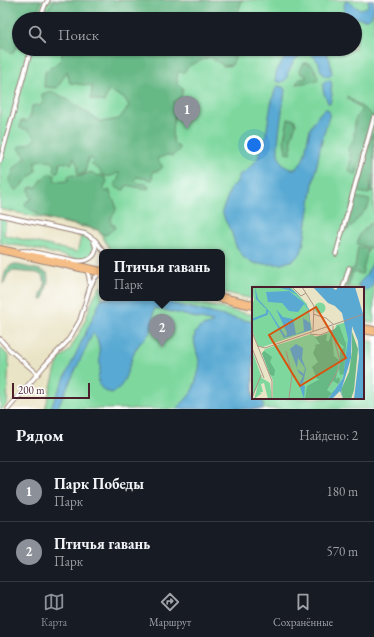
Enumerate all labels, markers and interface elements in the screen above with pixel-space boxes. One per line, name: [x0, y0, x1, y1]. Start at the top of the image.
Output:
search box: [12, 12, 362, 56]
icon: search: [26, 23, 48, 45]
text: Поиск: [58, 25, 99, 44]
pin: 1: [174, 96, 200, 129]
your location: [244, 135, 264, 155]
popup: [99, 249, 225, 301]
text: Птичья гавань: [114, 257, 210, 276]
text: Парк: [114, 276, 143, 293]
inset map: [252, 287, 364, 399]
pin: 2: [149, 314, 175, 347]
scale bar: [12, 381, 90, 400]
text: 200 m: [18, 383, 45, 397]
text: Рядом: [16, 424, 64, 446]
text: Найдено: 2: [299, 427, 358, 444]
text: Парк Победы: [54, 474, 144, 493]
text: 1: [26, 483, 32, 500]
text: 180 m: [327, 483, 358, 500]
text: Парк: [54, 493, 83, 510]
text: Птичья гавань: [54, 534, 150, 553]
text: 2: [26, 543, 32, 560]
text: 570 m: [327, 543, 358, 560]
text: Парк: [54, 553, 83, 570]
tab: Карта: [41, 591, 67, 629]
tab: Маршрут: [149, 591, 191, 629]
tab: Сохранённые: [273, 591, 333, 629]

